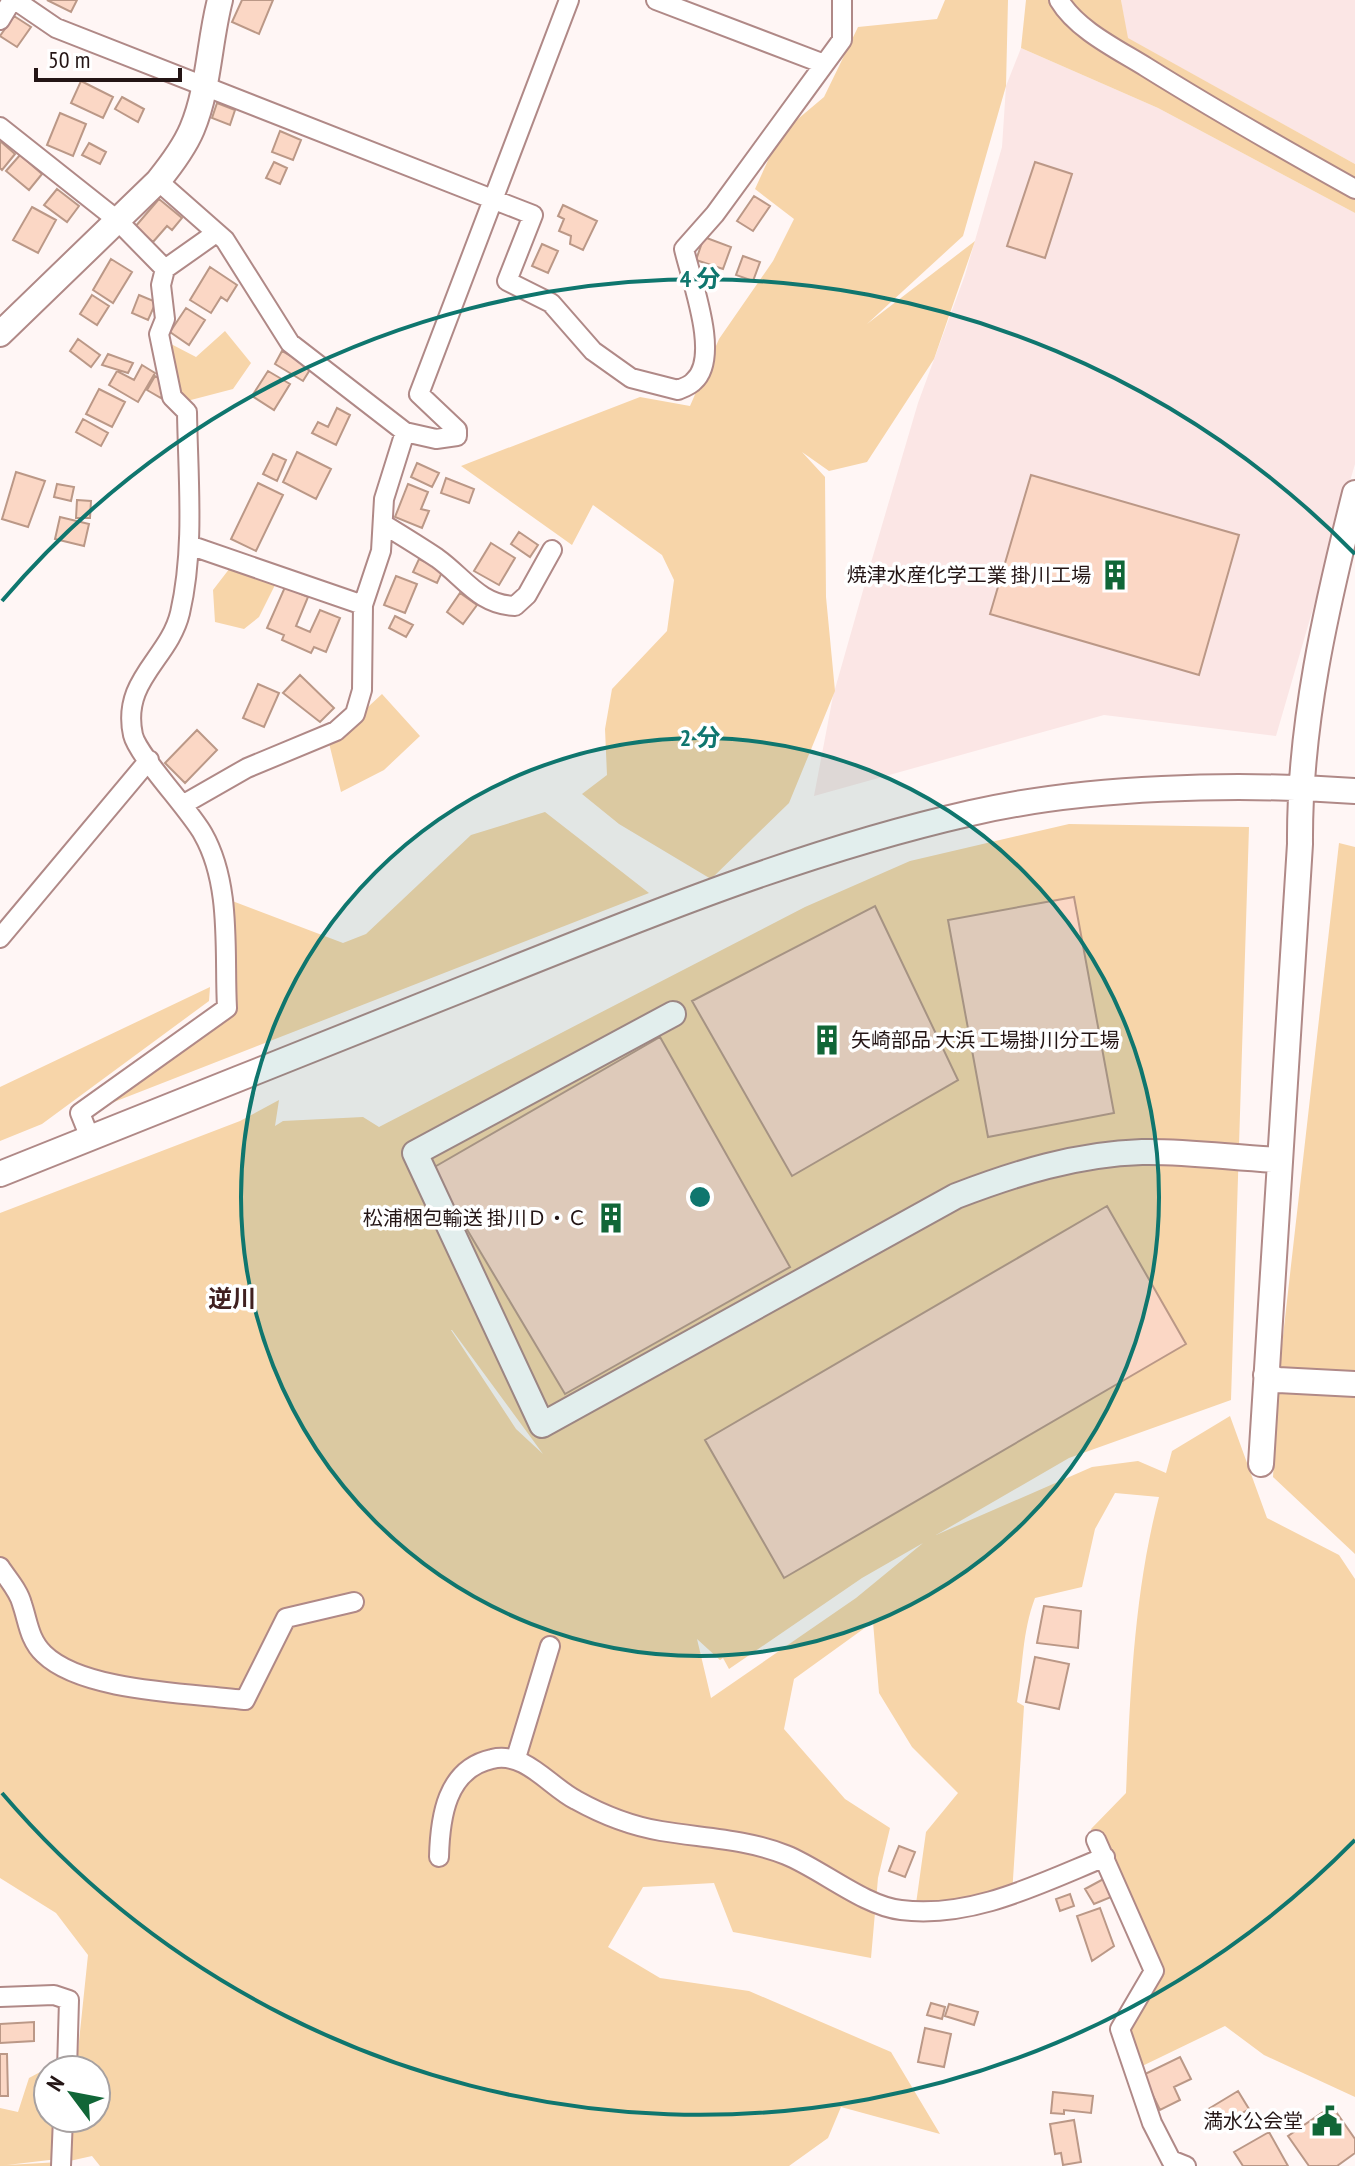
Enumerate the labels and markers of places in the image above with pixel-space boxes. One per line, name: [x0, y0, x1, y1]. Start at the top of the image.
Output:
building icon: 焼津水産化学工業 掛川工場: [1098, 558, 1132, 592]
place label: 焼津水産化学工業 掛川工場: [847, 562, 1091, 588]
building icon: 矢崎部品 大浜 工場掛川分工場: [810, 1023, 844, 1057]
place label: 矢崎部品 大浜 工場掛川分工場: [851, 1027, 1119, 1053]
centre of rings: [686, 1183, 714, 1211]
building icon: 松浦梱包輸送 掛川Ｄ・Ｃ: [594, 1201, 628, 1235]
place label: 松浦梱包輸送 掛川Ｄ・Ｃ: [363, 1205, 587, 1231]
public building icon: 満水公会堂: [1310, 2104, 1344, 2138]
place label: 満水公会堂: [1203, 2108, 1303, 2134]

